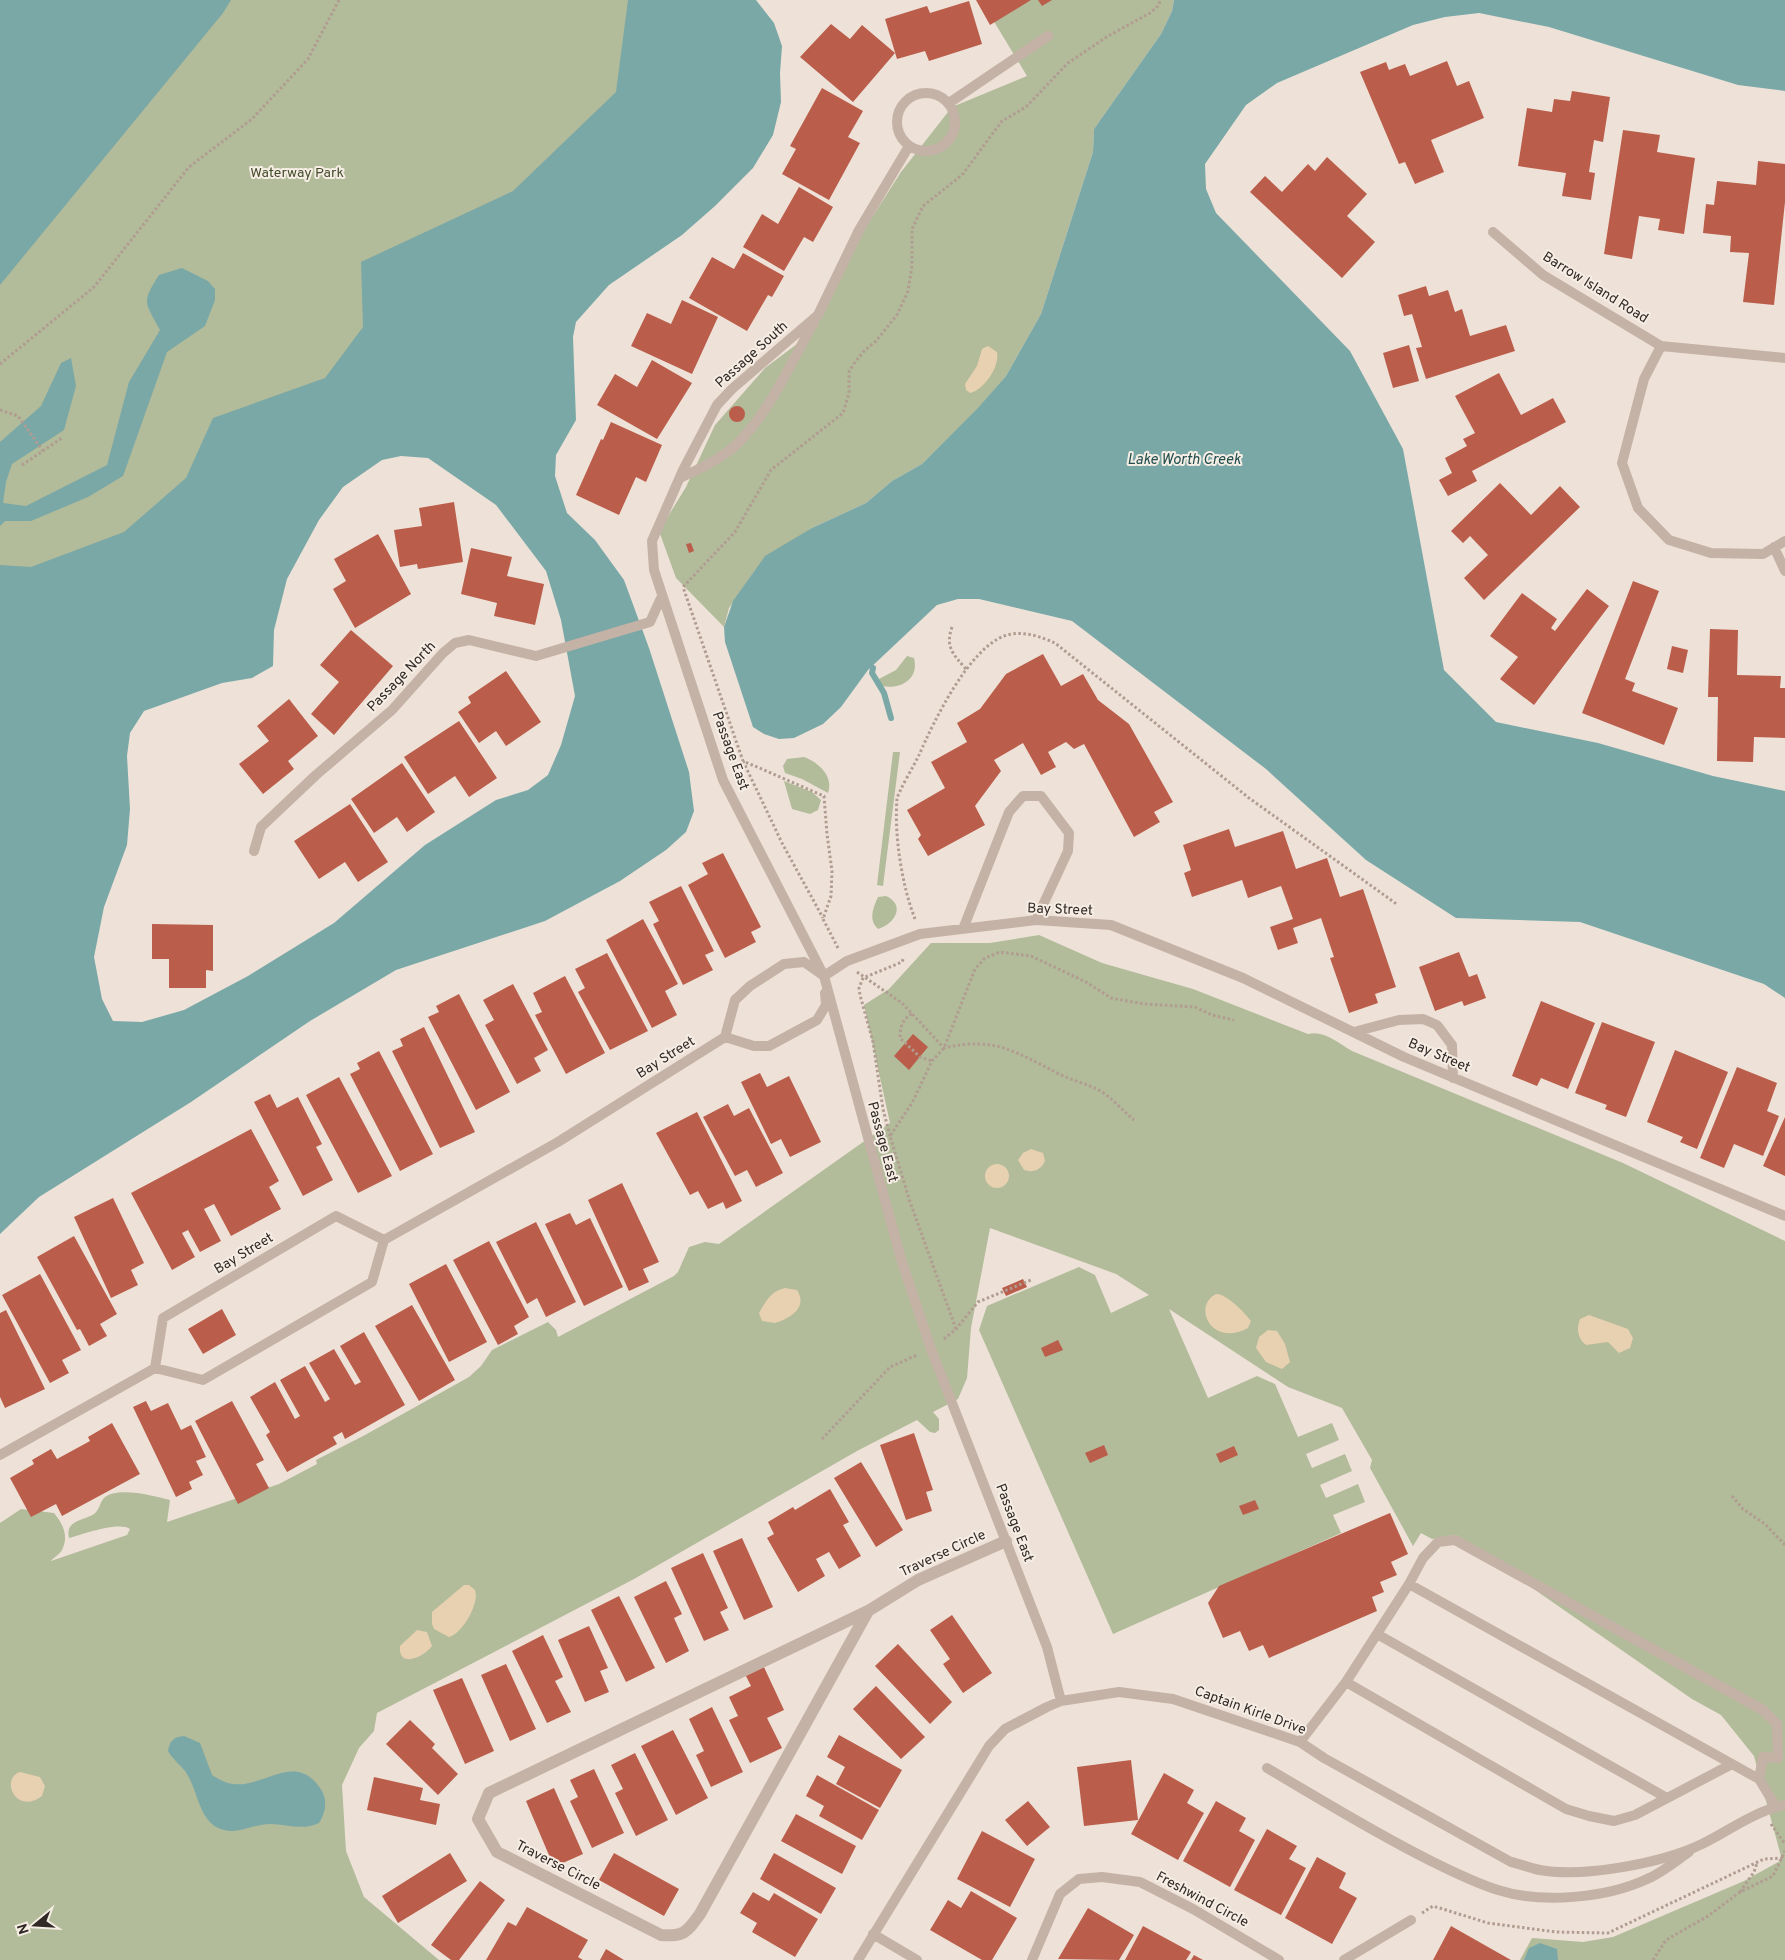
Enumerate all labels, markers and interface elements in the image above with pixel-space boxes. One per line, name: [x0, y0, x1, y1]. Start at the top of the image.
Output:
park label: Waterway Park: [250, 165, 344, 182]
street label: Barrow Island Road: [1539, 249, 1651, 327]
street label: Passage South: [712, 318, 792, 392]
water label: Lake Worth Creek: [1127, 451, 1241, 470]
street label: Passage North: [364, 638, 440, 716]
street label: Passage East: [708, 709, 752, 793]
street label: Bay Street: [1027, 900, 1093, 920]
street label: Bay Street: [634, 1033, 698, 1083]
street label: Bay Street: [1405, 1035, 1473, 1077]
street label: Passage East: [863, 1100, 901, 1184]
street label: Bay Street: [211, 1230, 277, 1278]
street label: Passage East: [991, 1481, 1037, 1565]
street label: Traverse Circle: [897, 1527, 989, 1581]
street label: Captain Kirle Drive: [1192, 1683, 1308, 1739]
street label: Traverse Circle: [513, 1837, 603, 1895]
street label: Freshwind Circle: [1153, 1868, 1251, 1932]
north arrow: [10, 1900, 60, 1950]
text: N: [14, 1921, 34, 1936]

